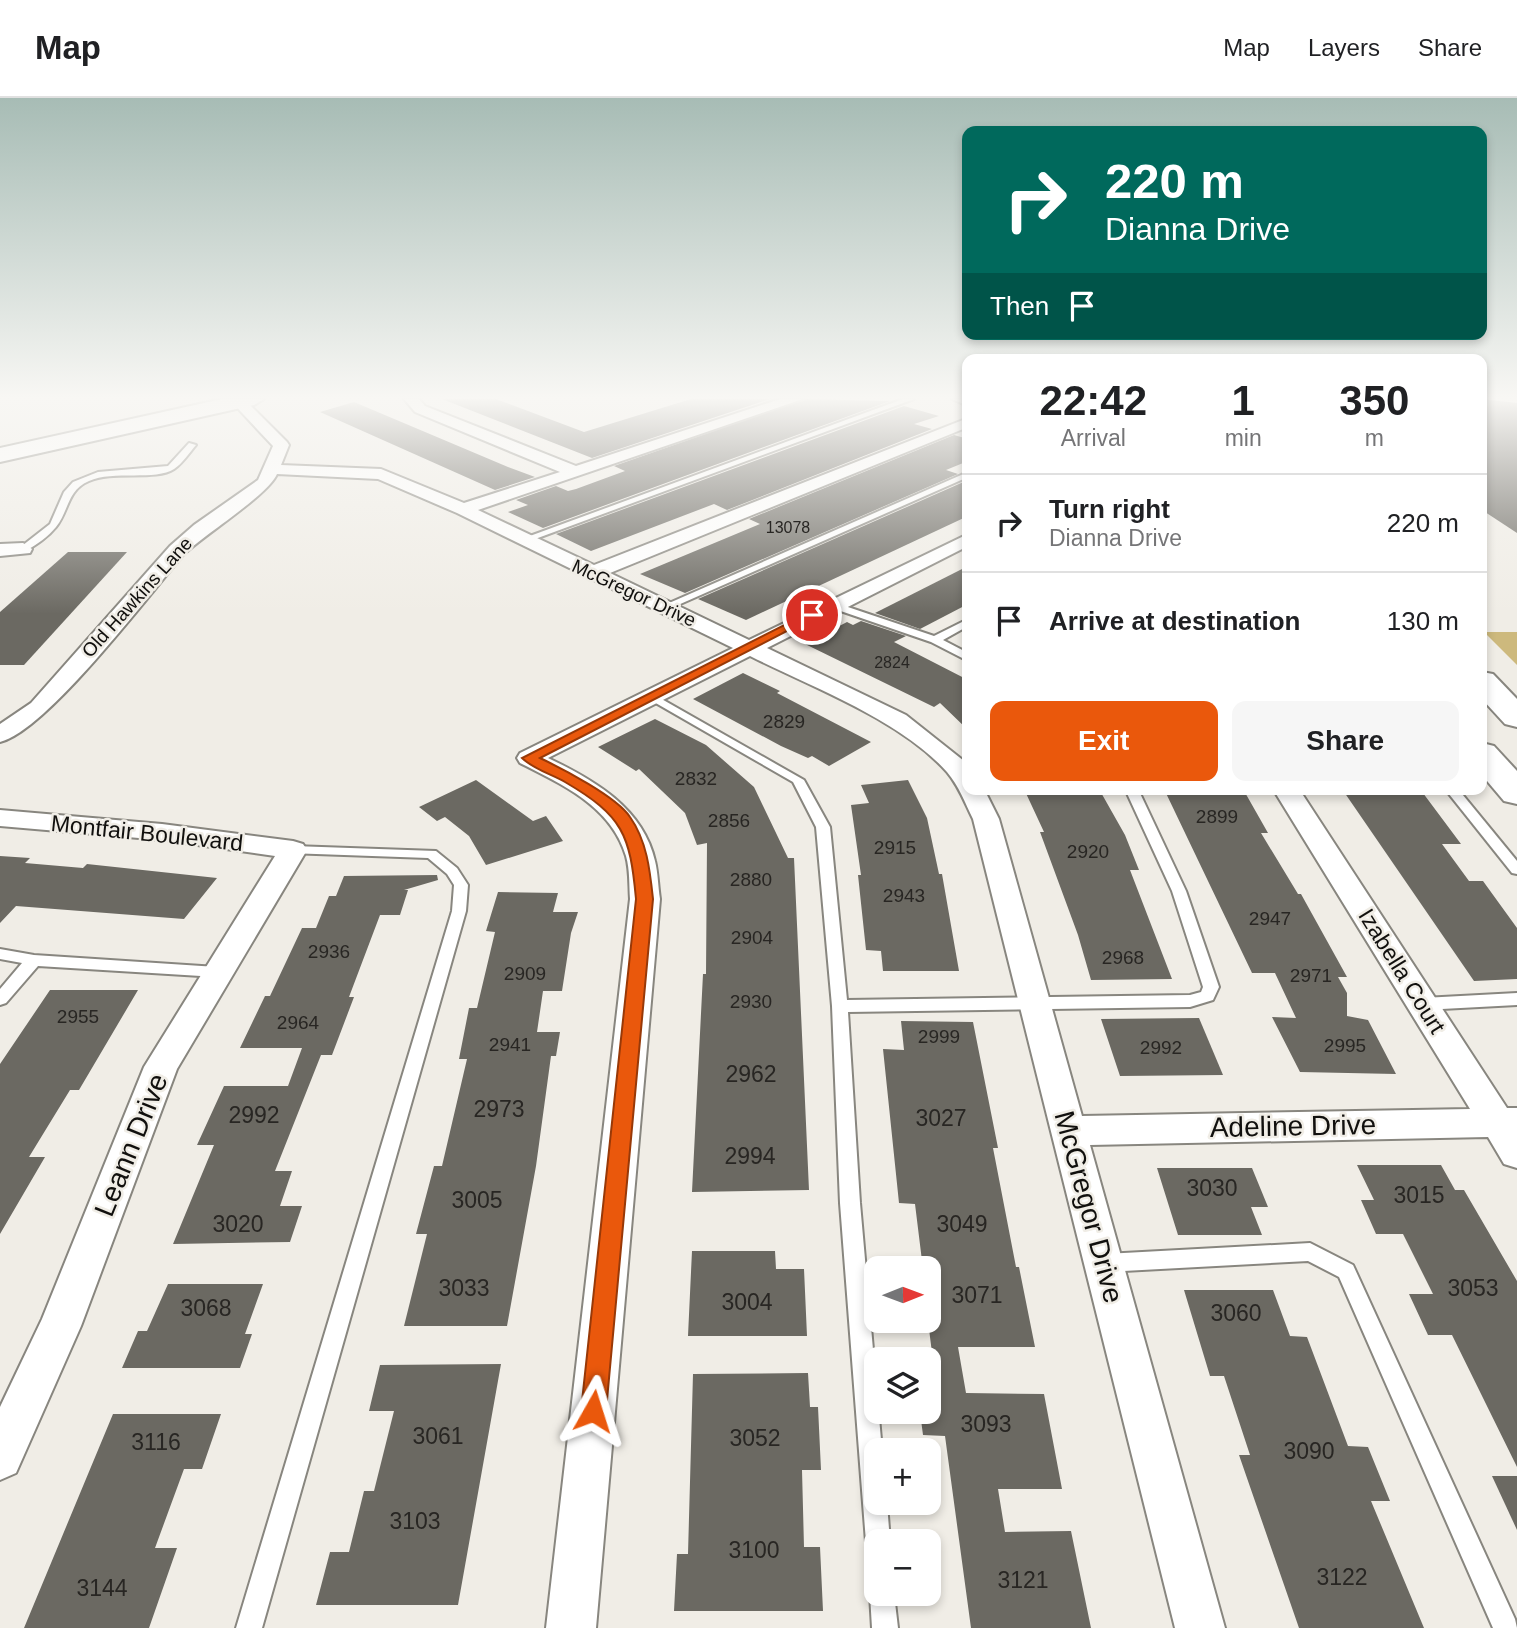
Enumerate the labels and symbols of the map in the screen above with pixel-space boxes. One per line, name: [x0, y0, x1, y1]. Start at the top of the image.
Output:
house number: 13078: [766, 519, 810, 536]
street label: Old Hawkins Lane: [78, 533, 196, 661]
street label: McGregor Drive: [569, 555, 699, 631]
pin: [782, 585, 842, 645]
house number: 2824: [874, 654, 910, 671]
house number: 2829: [763, 711, 805, 732]
house number: 2832: [675, 768, 717, 789]
house number: 2899: [1196, 806, 1238, 827]
street label: Montfair Boulevard: [50, 810, 244, 856]
house number: 2856: [708, 810, 750, 831]
house number: 2915: [874, 837, 916, 858]
house number: 2920: [1067, 841, 1109, 862]
house number: 2880: [730, 869, 772, 890]
house number: 2943: [883, 885, 925, 906]
street label: Izabella Court: [1353, 904, 1451, 1039]
house number: 2947: [1249, 908, 1291, 929]
house number: 2904: [731, 927, 774, 948]
house number: 2936: [308, 941, 350, 962]
house number: 2968: [1102, 947, 1144, 968]
house number: 2909: [504, 963, 546, 984]
house number: 2971: [1290, 965, 1332, 986]
house number: 2930: [730, 991, 772, 1012]
house number: 2955: [57, 1006, 99, 1027]
house number: 2964: [277, 1012, 320, 1033]
house number: 2999: [918, 1026, 960, 1047]
house number: 2941: [489, 1034, 531, 1055]
house number: 2995: [1324, 1035, 1366, 1056]
house number: 2992: [1140, 1037, 1182, 1058]
house number: 2962: [725, 1061, 777, 1087]
street label: Leann Drive: [88, 1069, 174, 1221]
house number: 2973: [473, 1096, 525, 1122]
house number: 2992: [228, 1102, 280, 1128]
house number: 3027: [915, 1105, 967, 1131]
street label: McGregor Drive: [1048, 1108, 1130, 1306]
street label: Adeline Drive: [1209, 1109, 1377, 1143]
house number: 2994: [724, 1143, 776, 1169]
house number: 3030: [1186, 1175, 1238, 1201]
house number: 3015: [1393, 1182, 1445, 1208]
house number: 3005: [451, 1187, 503, 1213]
house number: 3020: [212, 1211, 264, 1237]
house number: 3049: [936, 1211, 988, 1237]
north arrow: [864, 1256, 942, 1334]
house number: 3033: [438, 1275, 490, 1301]
house number: 3053: [1447, 1275, 1499, 1301]
house number: 3071: [951, 1282, 1003, 1308]
house number: 3004: [721, 1289, 773, 1315]
house number: 3068: [180, 1295, 232, 1321]
house number: 3060: [1210, 1300, 1262, 1326]
position arrow: [556, 1374, 630, 1448]
house number: 3093: [960, 1411, 1012, 1437]
house number: 3061: [412, 1423, 464, 1449]
house number: 3052: [729, 1425, 781, 1451]
house number: 3116: [131, 1429, 181, 1455]
house number: 3090: [1283, 1438, 1335, 1464]
house number: 3103: [389, 1508, 441, 1534]
house number: 3100: [728, 1537, 780, 1563]
house number: 3122: [1316, 1564, 1368, 1590]
house number: 3121: [997, 1567, 1049, 1593]
house number: 3144: [76, 1575, 128, 1601]

